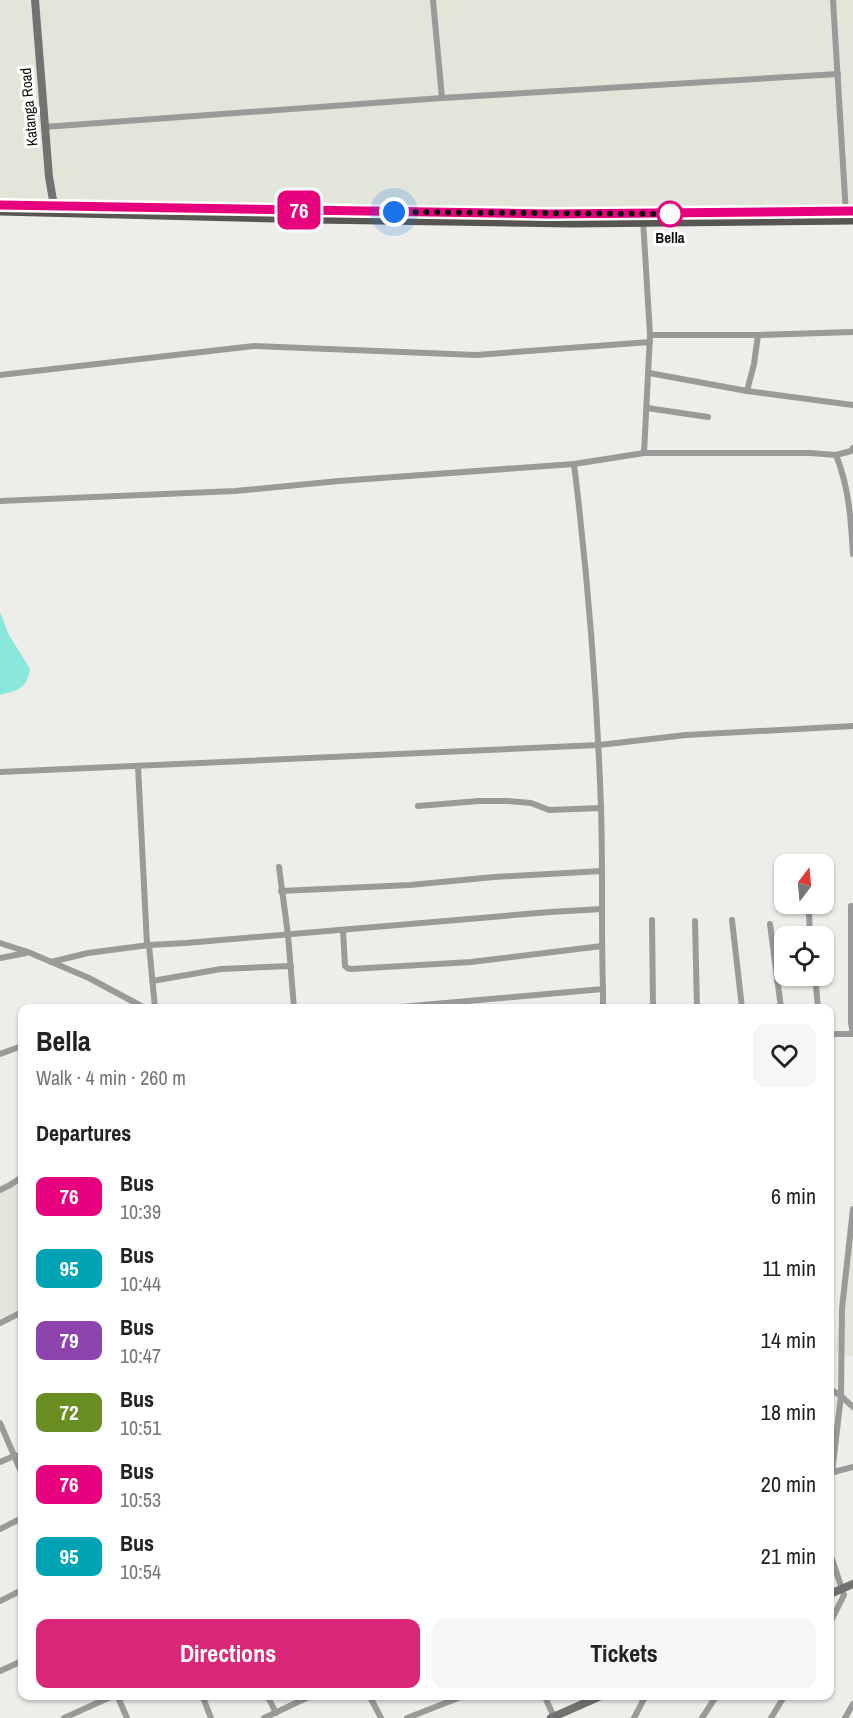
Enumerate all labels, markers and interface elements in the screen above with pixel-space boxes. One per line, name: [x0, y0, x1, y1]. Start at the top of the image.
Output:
street label: Katanga Road: [15, 67, 42, 147]
line badge: 76: [272, 190, 326, 230]
text: 76: [289, 196, 309, 225]
your location: [379, 197, 409, 227]
marker: Bella: [657, 201, 683, 227]
place label: Bella: [655, 227, 685, 248]
north arrow: [774, 854, 834, 914]
map controls: [774, 854, 834, 986]
button: locate: [774, 926, 834, 986]
text: Bella: [36, 1022, 91, 1060]
button: heart: [753, 1024, 816, 1087]
text: Walk · 4 min · 260 m: [36, 1064, 186, 1091]
text: Departures: [36, 1118, 131, 1148]
text: Bus: [120, 1168, 154, 1198]
text: 6 min: [771, 1181, 816, 1211]
text: 76: [59, 1182, 79, 1211]
text: 10:39: [120, 1198, 161, 1225]
text: Bus: [120, 1240, 154, 1270]
text: 11 min: [762, 1253, 816, 1283]
text: 95: [59, 1254, 79, 1283]
text: 10:44: [120, 1270, 161, 1297]
text: Bus: [120, 1312, 154, 1342]
text: 14 min: [761, 1325, 816, 1355]
text: 79: [59, 1326, 79, 1355]
text: 10:47: [120, 1342, 161, 1369]
text: Bus: [120, 1384, 154, 1414]
text: 18 min: [761, 1397, 816, 1427]
text: 72: [59, 1398, 79, 1427]
text: 10:51: [120, 1414, 161, 1441]
text: Bus: [120, 1456, 154, 1486]
text: 20 min: [761, 1469, 816, 1499]
text: 76: [59, 1470, 79, 1499]
text: 10:53: [120, 1486, 161, 1513]
text: Bus: [120, 1528, 154, 1558]
text: 21 min: [761, 1541, 816, 1571]
text: 95: [59, 1542, 79, 1571]
text: 10:54: [120, 1558, 161, 1585]
button: Directions: [36, 1619, 420, 1688]
button: Tickets: [432, 1619, 816, 1688]

